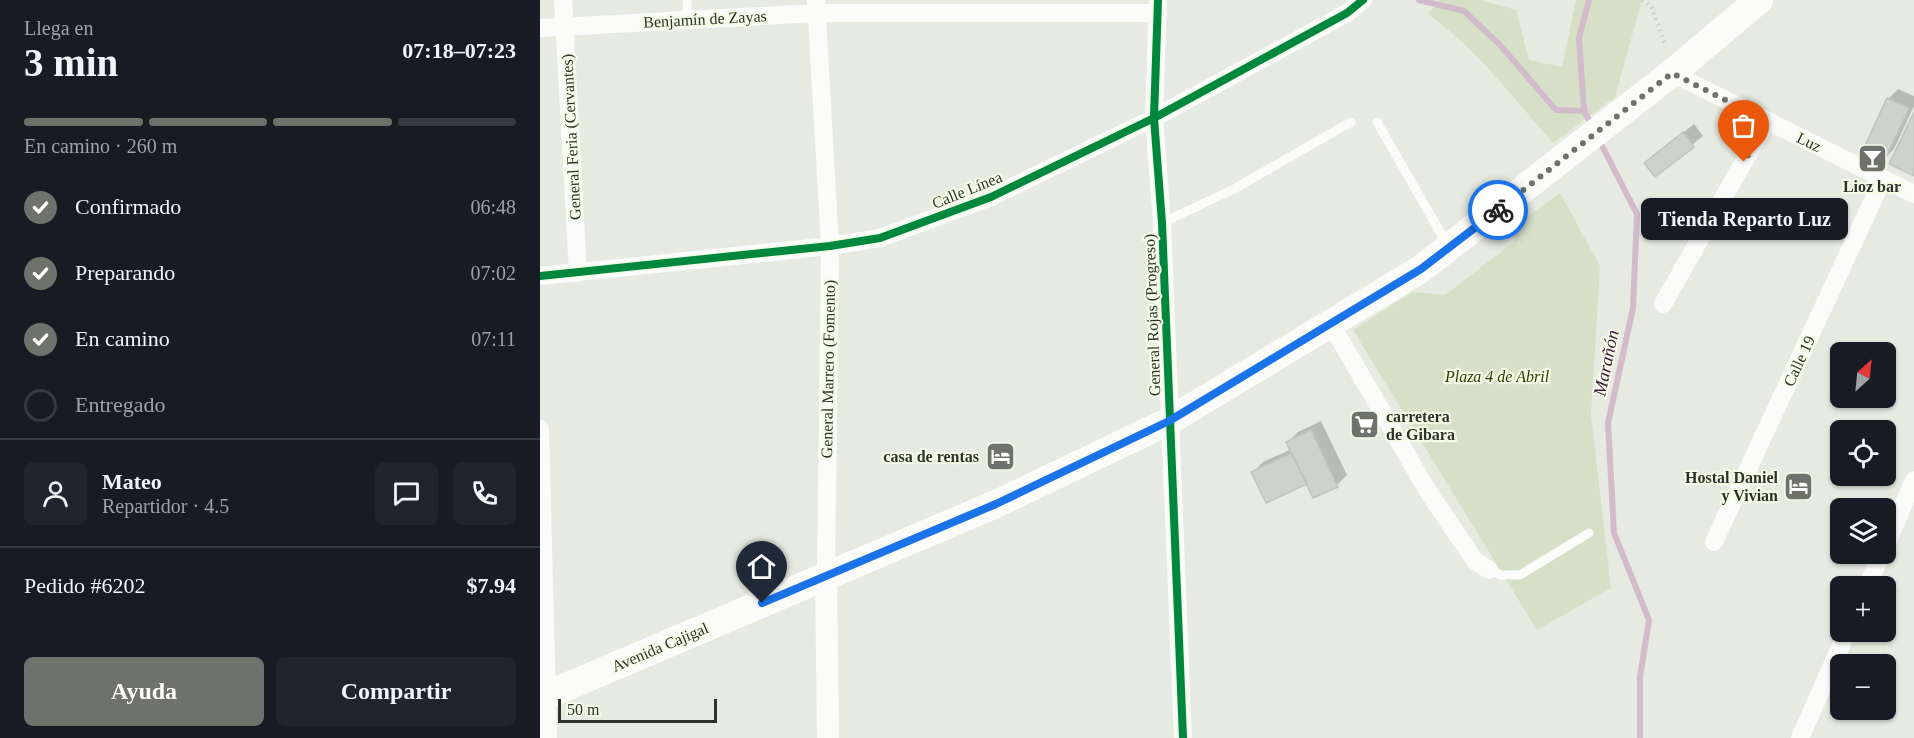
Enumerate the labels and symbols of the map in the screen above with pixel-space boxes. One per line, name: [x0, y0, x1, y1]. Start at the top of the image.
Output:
street label: Benjamín de Zayas: [643, 7, 767, 32]
street label: General Feria (Cervantes): [558, 54, 585, 220]
pin: [1718, 100, 1769, 162]
street label: Luz: [1794, 129, 1824, 155]
bar icon: Lioz bar: [1856, 142, 1888, 174]
street label: Calle Línea: [929, 168, 1005, 212]
place label: Lioz bar: [1843, 178, 1901, 195]
courier: [1468, 180, 1528, 240]
callout: Tienda Reparto Luz: [1640, 198, 1848, 240]
street label: General Rojas (Progreso): [1141, 233, 1164, 397]
street label: General Marrero (Fomento): [818, 280, 839, 458]
water label: Marañón: [1589, 328, 1623, 399]
street label: Calle 19: [1780, 333, 1818, 389]
north arrow: [1830, 342, 1896, 408]
park label: Plaza 4 de Abril: [1444, 368, 1550, 385]
place label: carretera de Gibara: [1386, 408, 1455, 443]
supermarket icon: carretera de Gibara: [1349, 409, 1381, 441]
hotel icon: casa de rentas: [984, 440, 1016, 472]
place label: casa de rentas: [883, 448, 979, 465]
place label: Hostal Daniel y Vivian: [1685, 469, 1779, 505]
hotel icon: Hostal Daniel y Vivian: [1783, 470, 1815, 502]
pin: [736, 541, 787, 603]
street label: Avenida Cajigal: [609, 619, 712, 676]
scale bar: [558, 696, 717, 724]

